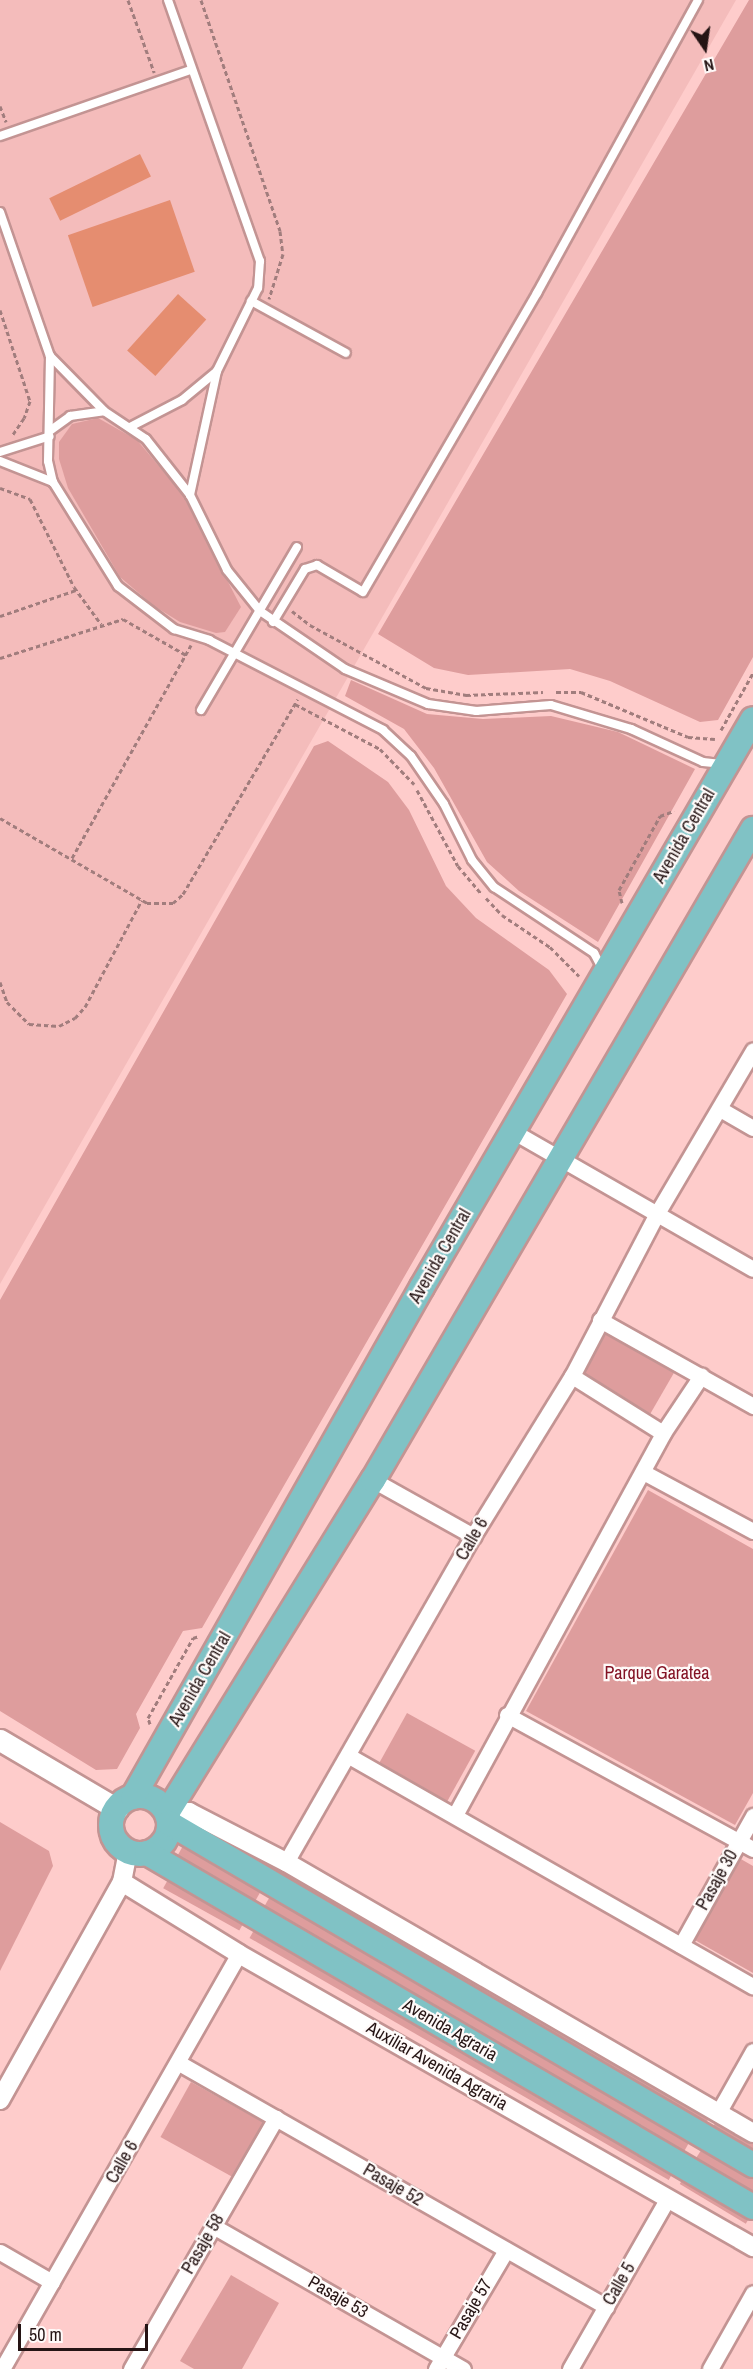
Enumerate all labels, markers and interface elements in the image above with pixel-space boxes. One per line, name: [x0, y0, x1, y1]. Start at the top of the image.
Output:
north arrow: [675, 18, 735, 78]
text: N: [702, 54, 716, 77]
street label: Avenida Central: [648, 785, 720, 887]
street label: Avenida Central: [404, 1205, 476, 1307]
street label: Calle 6: [451, 1514, 493, 1564]
street label: Avenida Central: [164, 1628, 236, 1730]
park label: Parque Garatea: [604, 1662, 710, 1684]
street label: Pasaje 30: [692, 1846, 742, 1914]
street label: Avenida Agraria: [399, 1994, 501, 2066]
street label: Auxiliar Avenida Agraria: [362, 2017, 512, 2115]
street label: Calle 6: [101, 2137, 143, 2187]
street label: Pasaje 52: [359, 2159, 427, 2211]
street label: Pasaje 58: [177, 2210, 229, 2278]
street label: Calle 5: [598, 2259, 640, 2309]
street label: Pasaje 53: [304, 2271, 372, 2323]
street label: Pasaje 57: [445, 2275, 497, 2343]
scale bar: [21, 2312, 152, 2350]
text: 50 m: [29, 2322, 62, 2347]

